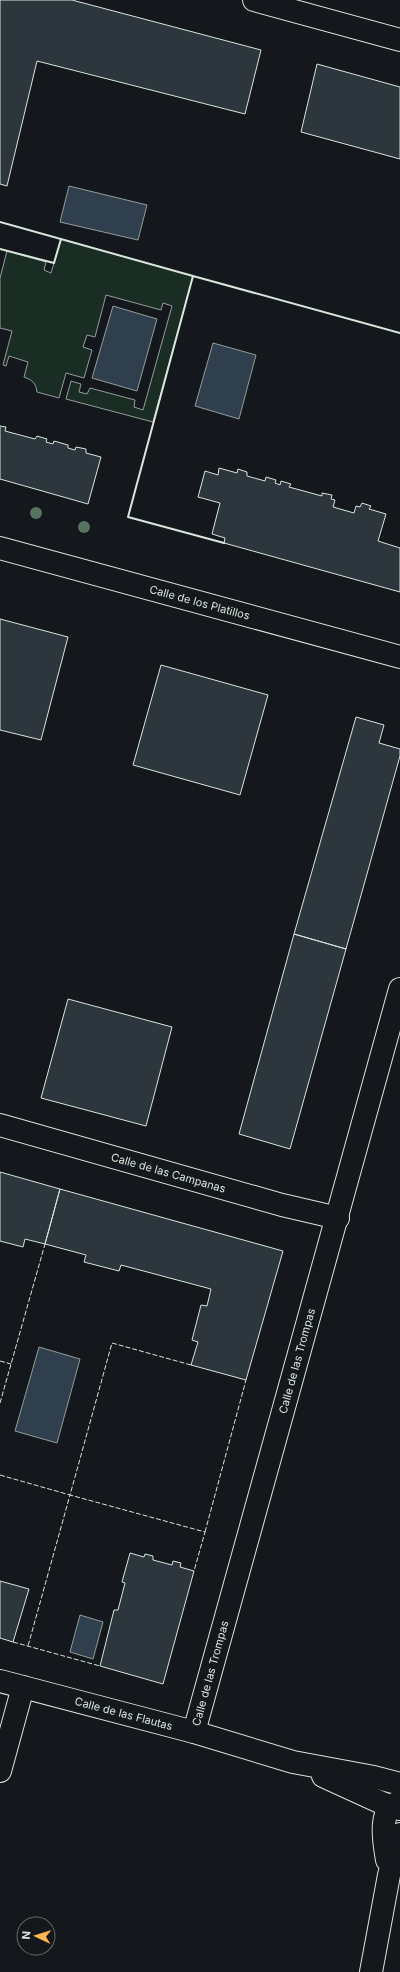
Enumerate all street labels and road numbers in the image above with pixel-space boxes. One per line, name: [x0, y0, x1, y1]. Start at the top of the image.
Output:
street label: Calle de los Platillos: [148, 582, 252, 623]
street label: Calle de las Campanas: [109, 1150, 227, 1196]
street label: Calle de las Trompas: [276, 1307, 318, 1415]
street label: Calle de las Trompas: [189, 1619, 232, 1727]
street label: Calle de las Flautas: [73, 1694, 174, 1733]

